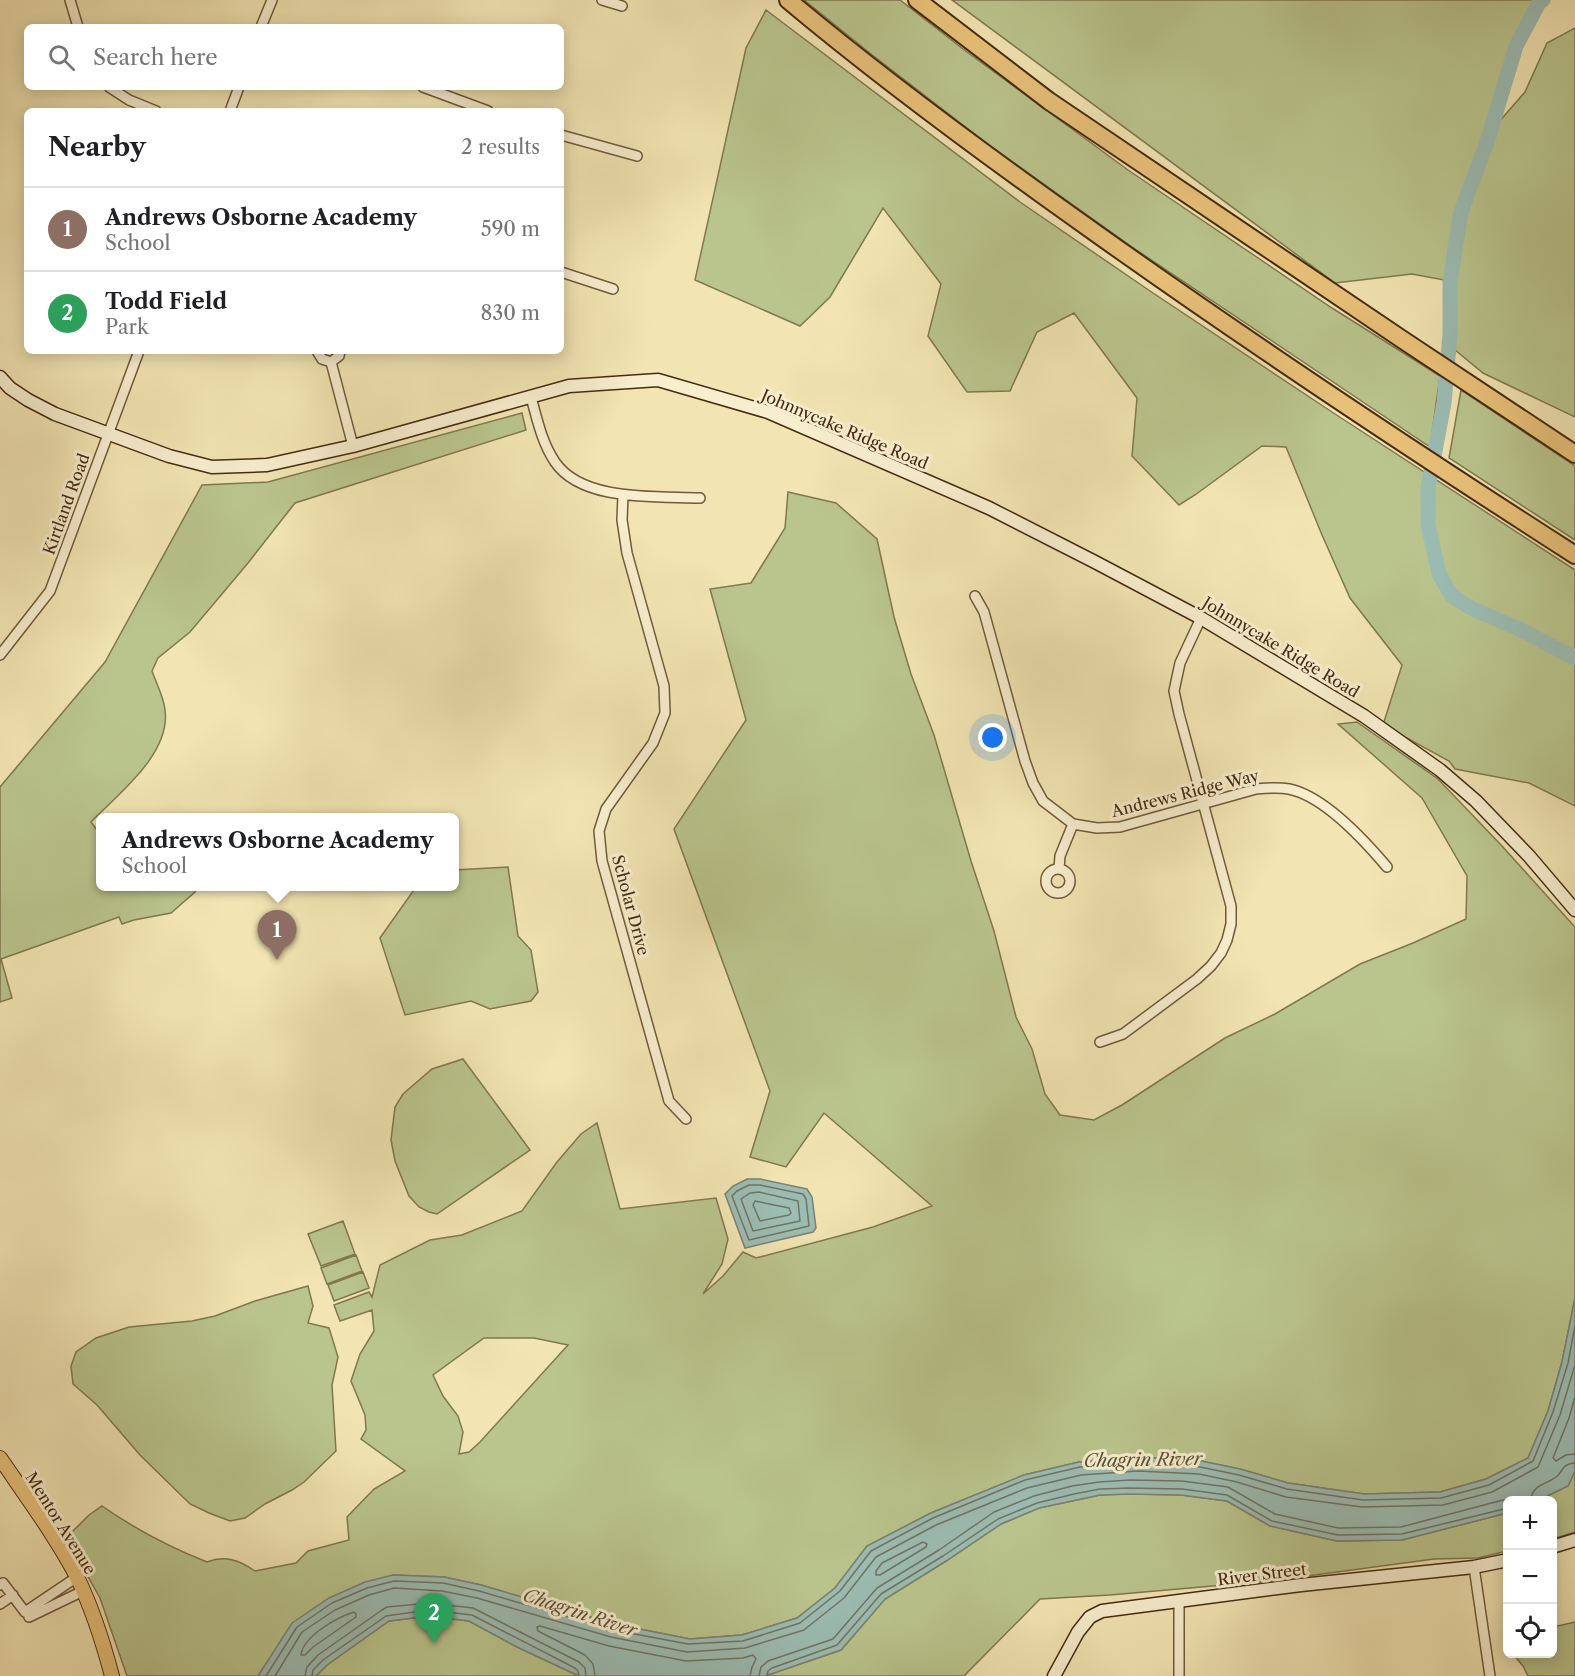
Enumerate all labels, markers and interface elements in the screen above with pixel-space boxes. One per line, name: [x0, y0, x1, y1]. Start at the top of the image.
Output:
search box: [24, 24, 564, 90]
icon: search: [45, 41, 78, 74]
text: Search here: [93, 44, 218, 71]
text: Nearby: [48, 131, 146, 163]
text: 2 results: [461, 135, 540, 159]
text: Andrews Osborne Academy: [105, 204, 417, 231]
text: 1: [63, 217, 72, 241]
text: 590 m: [481, 217, 540, 241]
text: School: [105, 231, 170, 255]
text: Todd Field: [105, 288, 227, 315]
text: 2: [62, 301, 73, 325]
text: 830 m: [481, 301, 540, 325]
text: Park: [105, 315, 148, 339]
street label: Johnnycake Ridge Road: [756, 384, 932, 473]
street label: Kirtland Road: [38, 450, 94, 557]
street label: Johnnycake Ridge Road: [1196, 591, 1363, 702]
your location: [978, 723, 1007, 752]
street label: Andrews Ridge Way: [1108, 765, 1262, 821]
popup: [96, 813, 459, 891]
text: Andrews Osborne Academy: [122, 827, 433, 854]
street label: Scholar Drive: [608, 853, 654, 957]
text: School: [122, 854, 187, 878]
pin: 1: [258, 910, 296, 960]
water label: Chagrin River: [1083, 1448, 1204, 1472]
street label: Mentor Avenue: [21, 1468, 101, 1578]
map controls: [1503, 1496, 1557, 1658]
button: +: [1503, 1496, 1557, 1550]
button: −: [1503, 1550, 1557, 1604]
street label: River Street: [1216, 1559, 1308, 1589]
water label: Chagrin River: [520, 1584, 641, 1642]
pin: 2: [414, 1594, 454, 1643]
button: locate: [1503, 1604, 1557, 1658]

